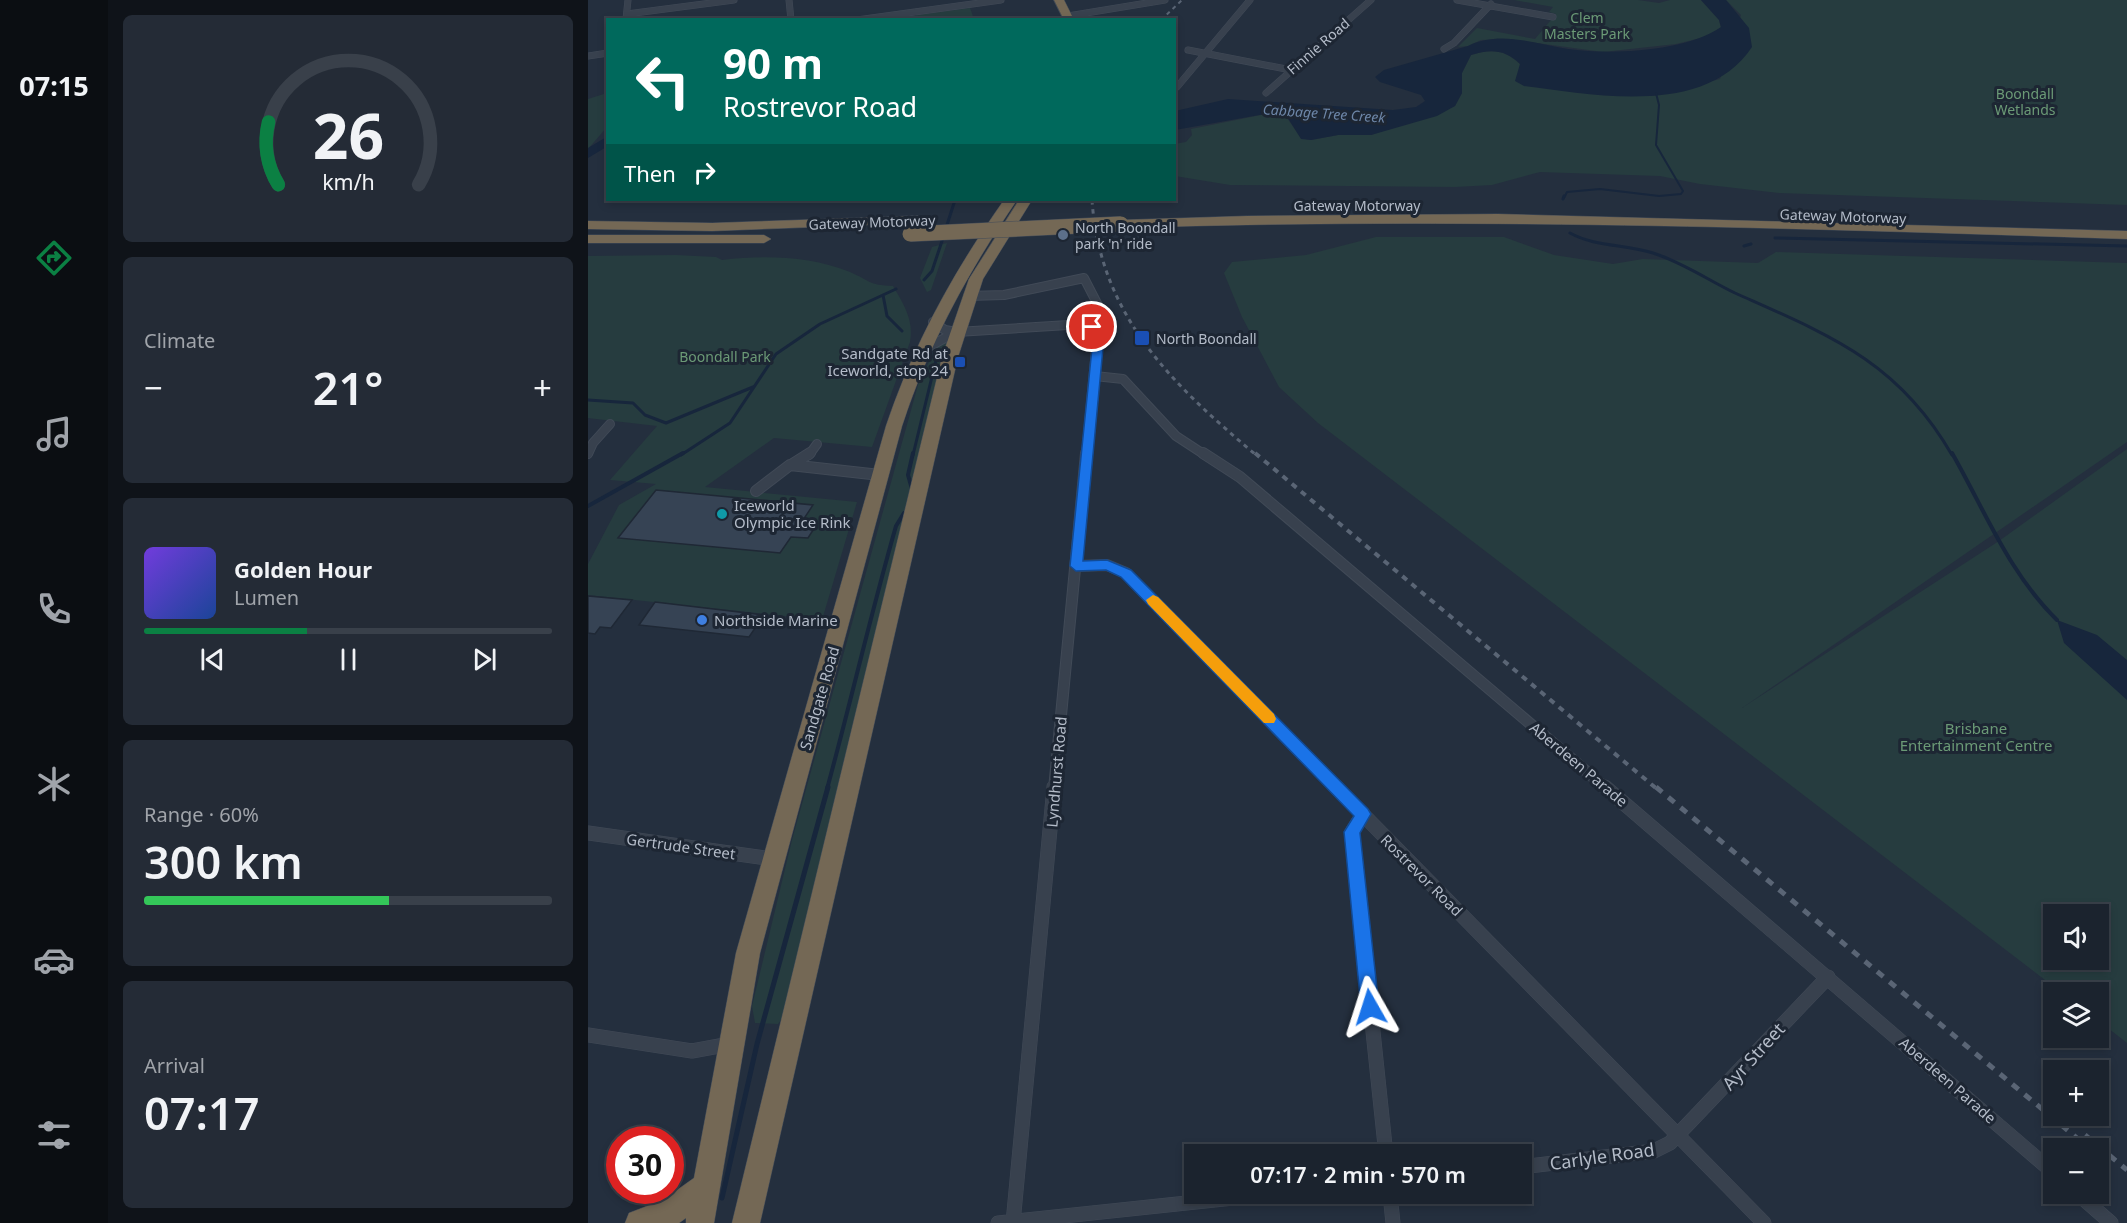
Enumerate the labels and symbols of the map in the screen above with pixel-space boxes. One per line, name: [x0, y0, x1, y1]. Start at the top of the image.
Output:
park label: Clem Masters Park: [1544, 8, 1630, 43]
street label: Finnie Road: [1283, 14, 1353, 78]
park label: Boondall Wetlands: [1994, 84, 2056, 119]
water label: Cabbage Tree Creek: [1262, 99, 1387, 127]
street label: Gateway Motorway: [1294, 196, 1421, 215]
street label: Gateway Motorway: [1779, 204, 1908, 228]
street label: Gateway Motorway: [808, 210, 937, 234]
place label: North Boondall park 'n' ride: [1075, 218, 1176, 253]
marker: North Boondall park 'n' ride: [1056, 228, 1070, 242]
pin: [1066, 301, 1117, 352]
marker: North Boondall: [1133, 329, 1151, 347]
place label: North Boondall: [1156, 329, 1257, 348]
place label: Sandgate Rd at Iceworld, stop 24: [828, 343, 949, 380]
park label: Boondall Park: [679, 347, 771, 366]
marker: Sandgate Rd at Iceworld, stop 24: [953, 355, 967, 369]
place label: Iceworld Olympic Ice Rink: [734, 495, 851, 532]
marker: Iceworld Olympic Ice Rink: [715, 507, 729, 521]
place label: Northside Marine: [714, 610, 838, 630]
marker: Northside Marine: [695, 613, 709, 627]
street label: Sandgate Road: [795, 644, 843, 752]
street label: Lyndhurst Road: [1041, 716, 1071, 828]
street label: Aberdeen Parade: [1526, 717, 1632, 811]
park label: Brisbane Entertainment Centre: [1900, 718, 2052, 755]
street label: Gertrude Street: [625, 828, 737, 864]
street label: Rostrevor Road: [1377, 830, 1467, 920]
position arrow: [1338, 975, 1402, 1039]
street label: Ayr Street: [1716, 1017, 1790, 1095]
street label: Aberdeen Parade: [1895, 1032, 2001, 1128]
speed limit sign: 30: [606, 1126, 684, 1204]
street label: Carlyle Road: [1548, 1137, 1656, 1175]

